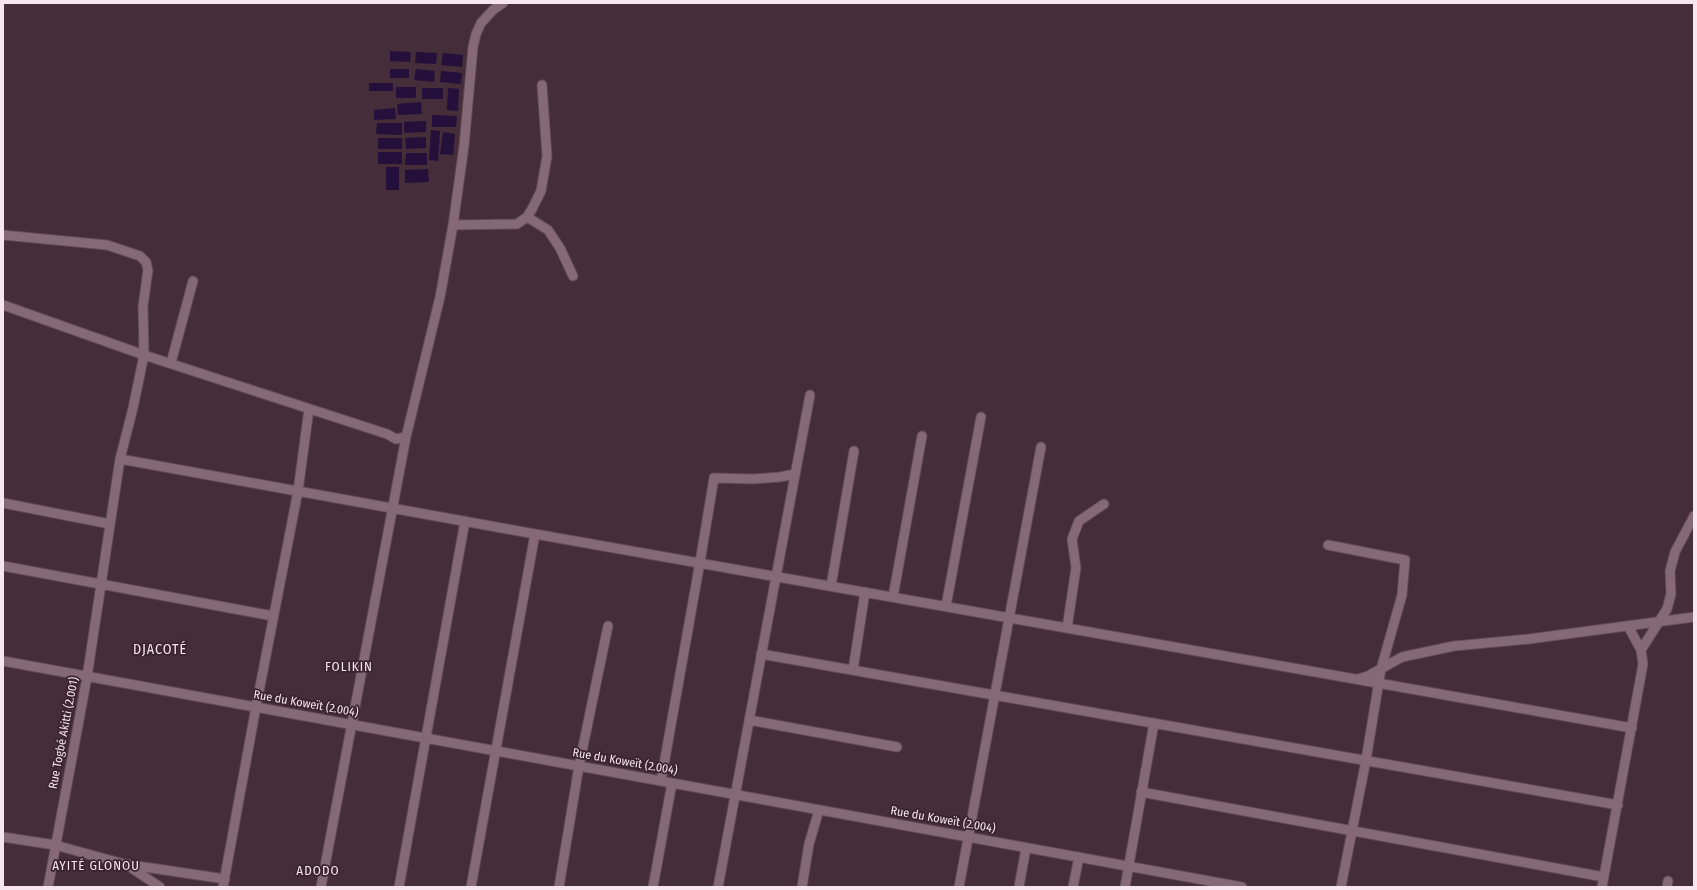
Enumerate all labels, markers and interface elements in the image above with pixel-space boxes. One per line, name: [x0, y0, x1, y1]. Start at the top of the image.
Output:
district label: DJACOTÉ: [133, 642, 187, 658]
district label: FOLIKIN: [325, 659, 373, 675]
street label: Rue Togbé Akitti (2.001): [46, 676, 82, 790]
street label: Rue du Koweït (2.004): [252, 688, 360, 720]
street label: Rue du Koweït (2.004): [571, 746, 679, 778]
street label: Rue du Koweït (2.004): [889, 804, 997, 836]
district label: AYITÉ GLONOU: [52, 858, 140, 874]
district label: ADODO: [296, 863, 340, 879]

